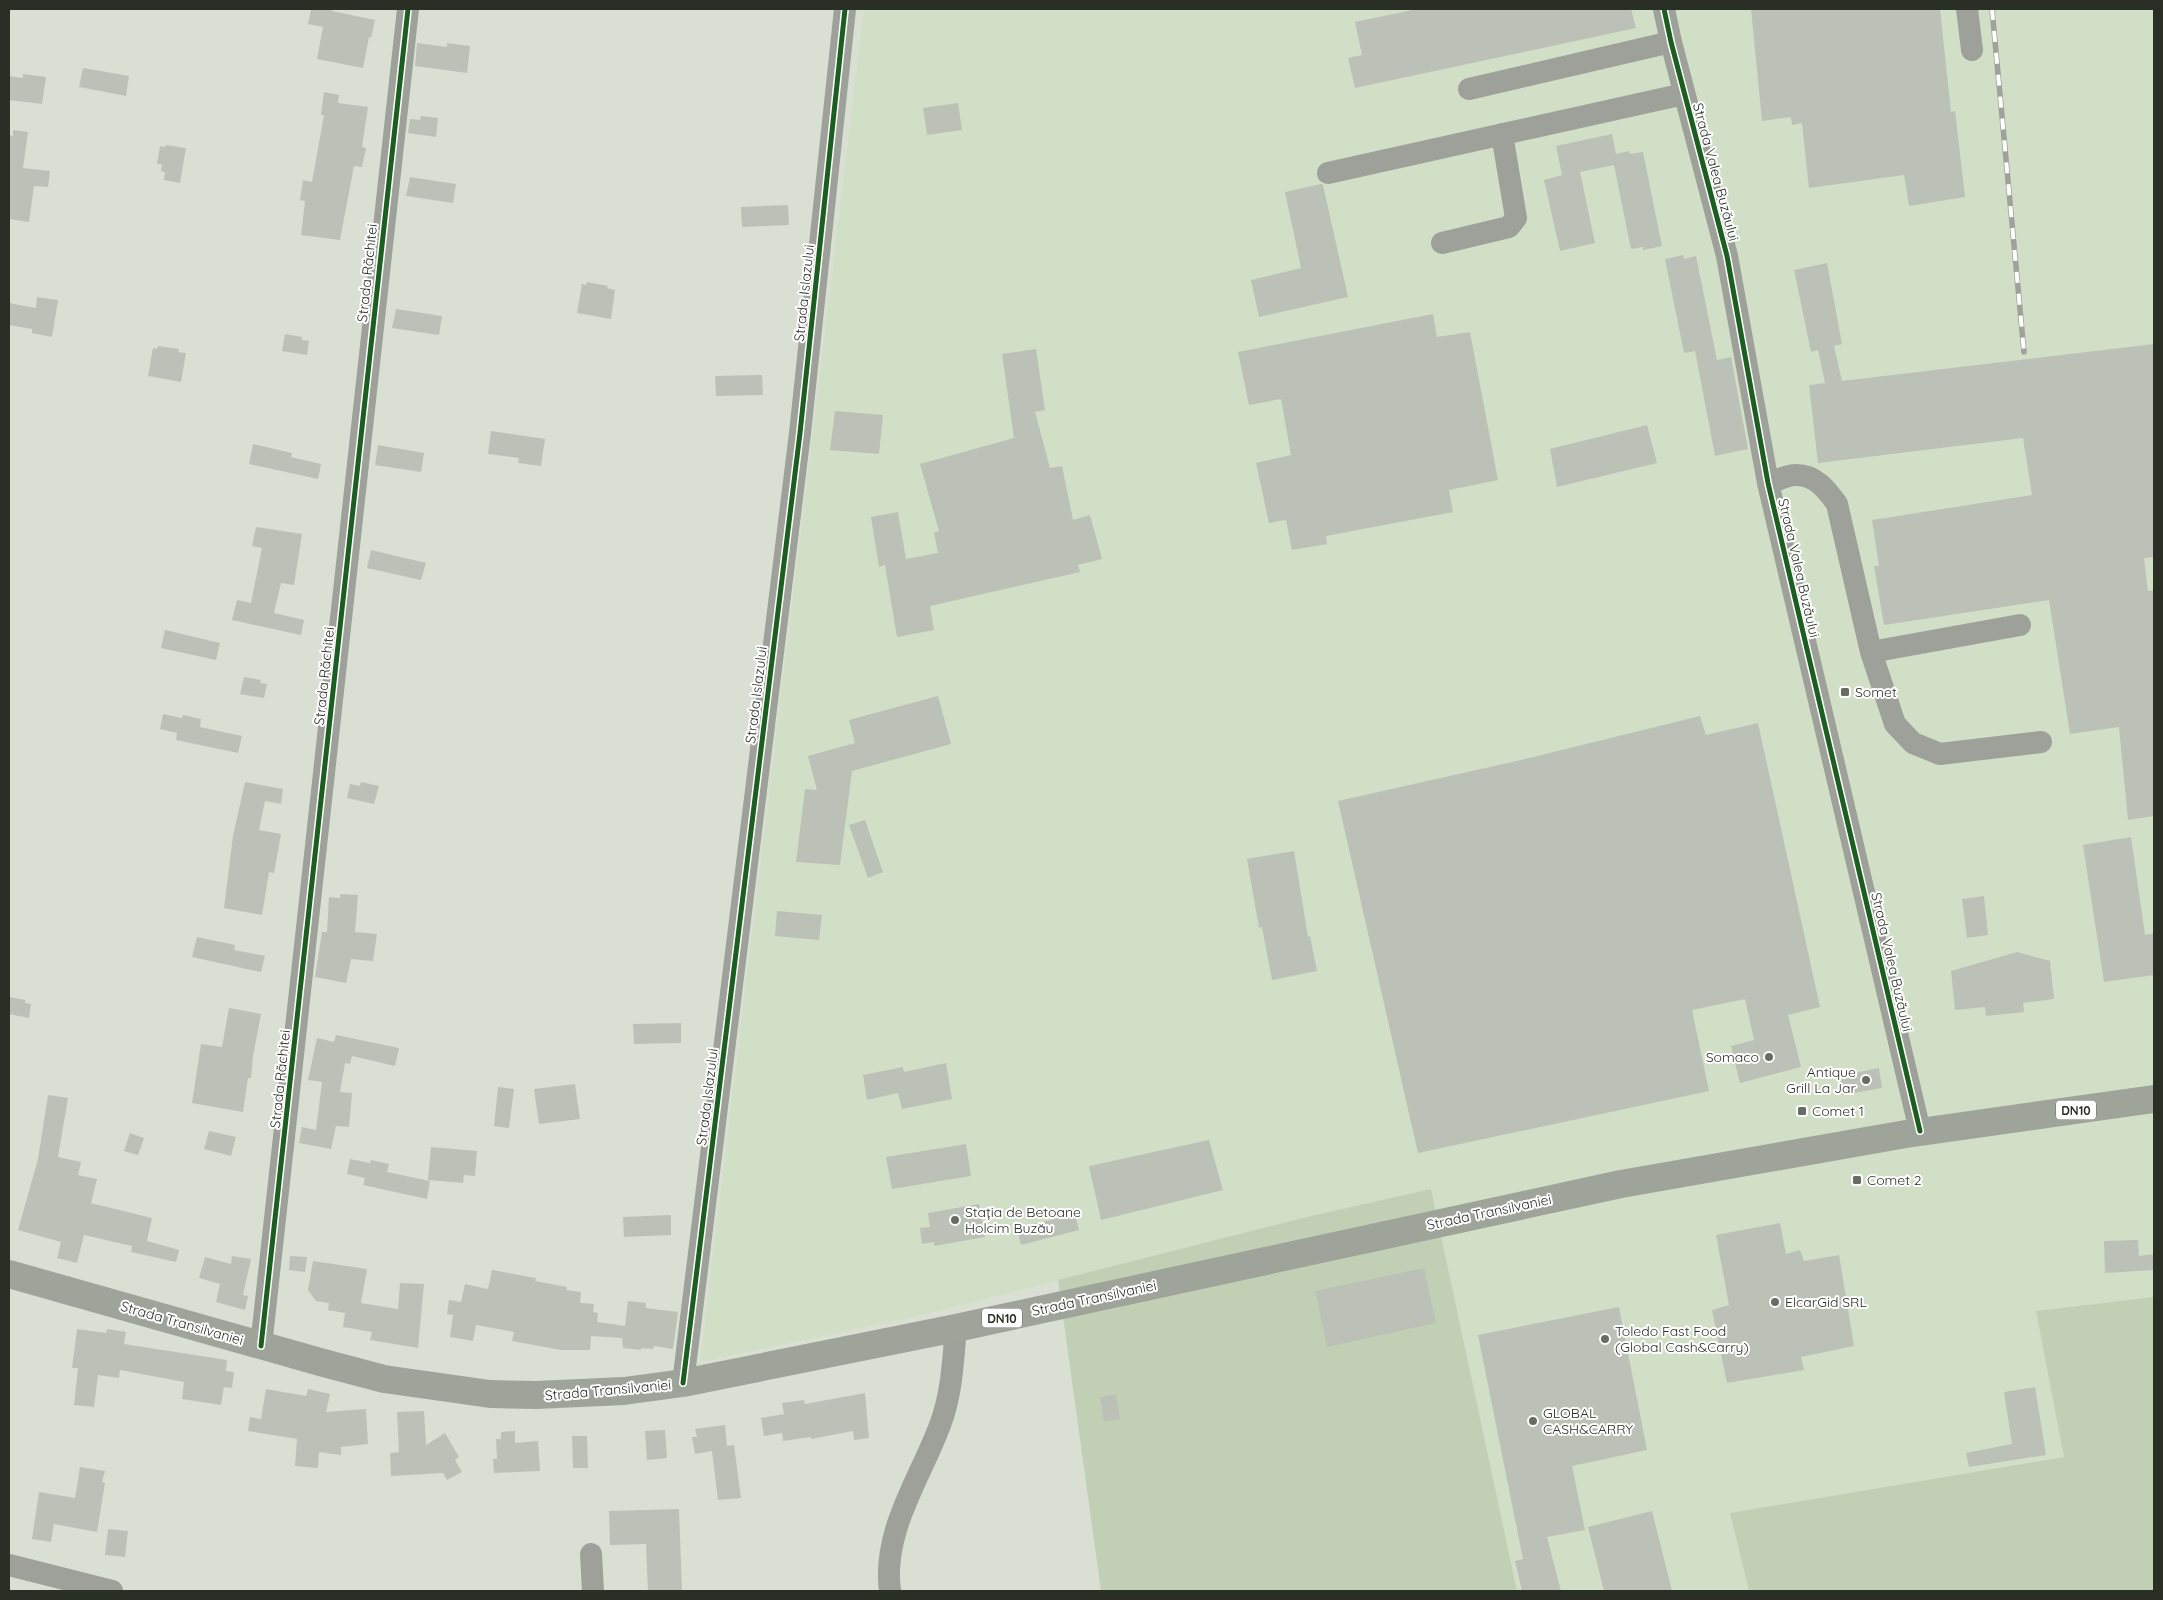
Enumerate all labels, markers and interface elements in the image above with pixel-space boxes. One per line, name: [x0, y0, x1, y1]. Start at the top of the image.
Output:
street label: Strada Valea Buzăului: [1689, 101, 1743, 243]
street label: Strada Răchitei: [353, 223, 381, 323]
street label: Strada Islazului: [790, 243, 818, 343]
street label: Strada Valea Buzăului: [1774, 497, 1824, 639]
street label: Strada Răchitei: [310, 626, 338, 726]
street label: Strada Islazului: [741, 645, 771, 745]
place label: Somet: [1855, 683, 1897, 701]
marker: Somet: [1839, 686, 1851, 698]
street label: Strada Valea Buzăului: [1867, 891, 1917, 1033]
street label: Strada Răchitei: [266, 1029, 294, 1129]
street label: Strada Islazului: [692, 1047, 722, 1147]
place label: Somaco: [1706, 1048, 1759, 1066]
marker: Somaco: [1763, 1051, 1775, 1063]
place label: Antique Grill La Jar: [1786, 1063, 1857, 1097]
marker: Antique Grill La Jar: [1860, 1074, 1872, 1086]
road number: DN10: [2056, 1100, 2096, 1120]
place label: Comet 1: [1812, 1102, 1864, 1120]
marker: Comet 1: [1796, 1105, 1808, 1117]
place label: Comet 2: [1867, 1171, 1922, 1189]
marker: Comet 2: [1851, 1174, 1863, 1186]
street label: Strada Transilvaniei: [1425, 1190, 1553, 1234]
place label: Stația de Betoane Holcim Buzău: [965, 1203, 1081, 1237]
marker: Stația de Betoane Holcim Buzău: [949, 1214, 961, 1226]
street label: Strada Transilvaniei: [1030, 1276, 1158, 1320]
place label: ElcarGid SRL: [1785, 1293, 1867, 1311]
marker: ElcarGid SRL: [1769, 1296, 1781, 1308]
street label: Strada Transilvaniei: [119, 1297, 245, 1349]
road number: DN10: [982, 1309, 1022, 1328]
place label: Toledo Fast Food (Global Cash&Carry): [1615, 1322, 1749, 1356]
marker: Toledo Fast Food (Global Cash&Carry): [1599, 1333, 1611, 1345]
street label: Strada Transilvaniei: [544, 1376, 672, 1404]
place label: GLOBAL CASH&CARRY: [1543, 1404, 1633, 1438]
marker: GLOBAL CASH&CARRY: [1527, 1415, 1539, 1427]

